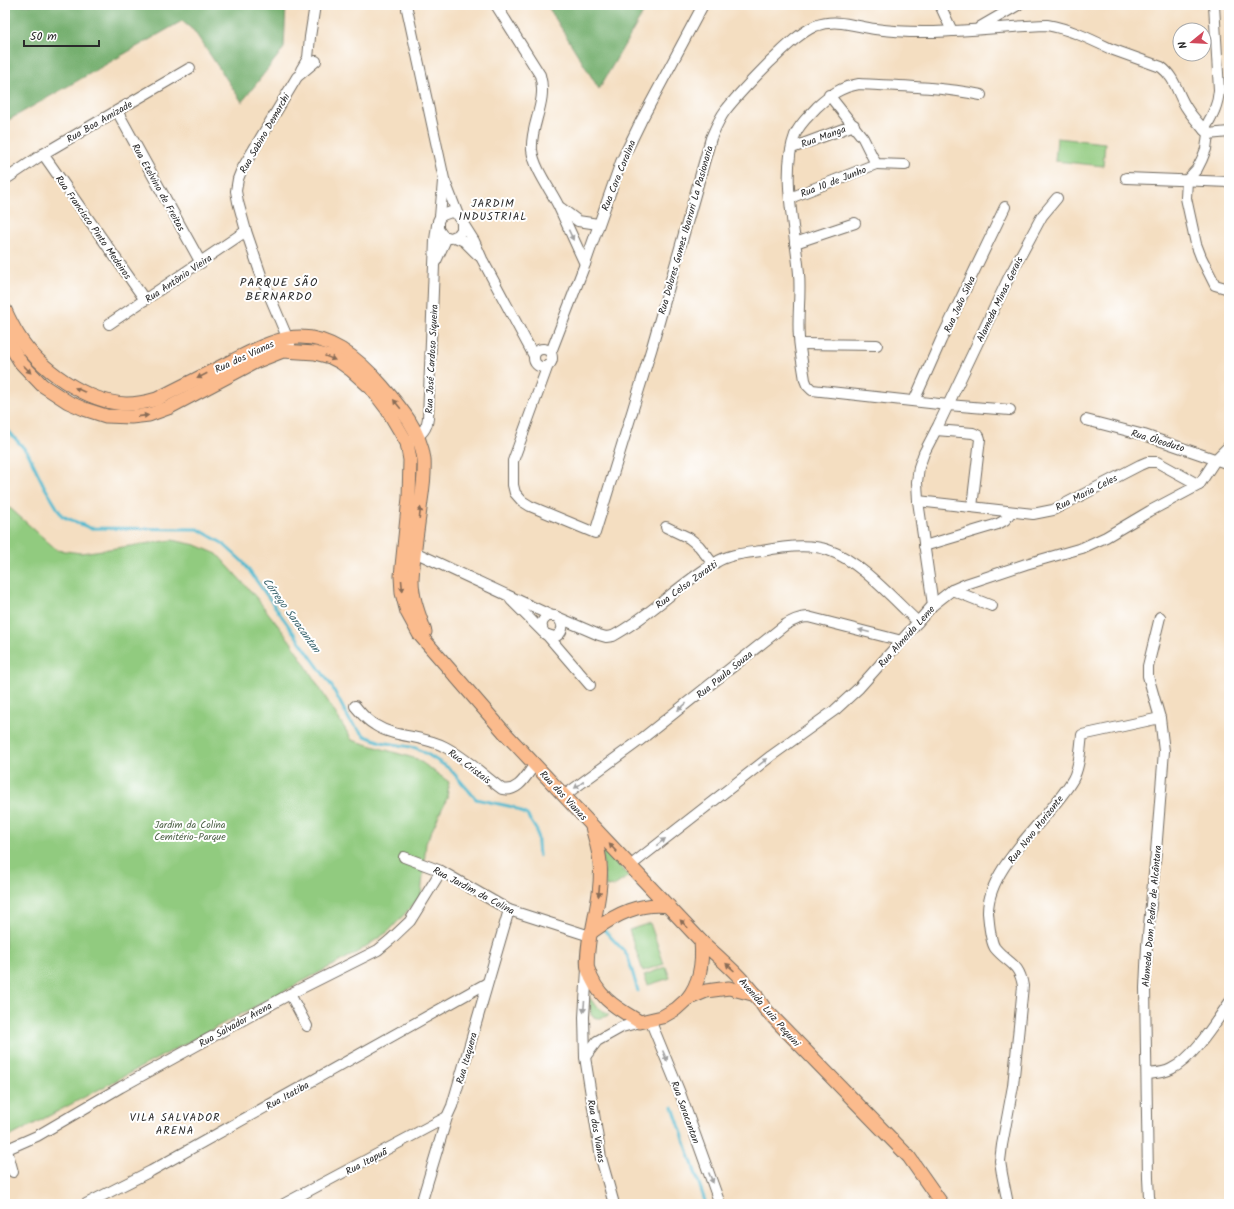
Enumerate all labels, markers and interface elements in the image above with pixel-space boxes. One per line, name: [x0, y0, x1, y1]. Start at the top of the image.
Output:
scale bar: [24, 22, 99, 48]
north arrow: [1172, 22, 1212, 62]
text: 50 m: [30, 27, 57, 46]
text: N: [1174, 39, 1193, 51]
street label: Rua Sabino Demarchi: [235, 90, 295, 176]
street label: Rua Boa Amizade: [63, 96, 136, 147]
street label: Rua Manga: [799, 121, 848, 152]
street label: Rua Cora Coralina: [597, 137, 641, 213]
street label: Rua Etelvino de Freitas: [127, 141, 189, 235]
street label: Rua Dolores Gomes Ibarruri La Pasionaria: [654, 144, 718, 316]
street label: Rua 10 de Junho: [798, 162, 869, 202]
street label: Rua Francisco Pinto Medeiros: [51, 172, 136, 284]
district label: JARDIM INDUSTRIAL: [459, 195, 527, 226]
one-way arrow: [568, 229, 574, 240]
street label: Rua Antônio Vieira: [142, 250, 216, 307]
street label: Alameda Minas Gerais: [972, 253, 1028, 345]
district label: PARQUE SÃO BERNARDO: [240, 273, 318, 306]
street label: Rua João Silva: [940, 273, 980, 335]
street label: Rua José Cardoso Siqueira: [421, 304, 443, 414]
street label: Rua dos Vianas: [212, 336, 277, 378]
one-way arrow: [325, 355, 337, 361]
one-way arrow: [22, 364, 32, 374]
one-way arrow: [196, 373, 207, 380]
one-way arrow: [74, 387, 86, 393]
one-way arrow: [393, 398, 402, 409]
one-way arrow: [137, 413, 149, 419]
street label: Rua Óleoduto: [1129, 425, 1187, 457]
street label: Rua Maria Celes: [1053, 470, 1121, 515]
one-way arrow: [416, 507, 423, 519]
street label: Rua Celso Zoratti: [652, 556, 722, 613]
water label: Córrego Saracantan: [258, 574, 325, 658]
one-way arrow: [398, 580, 405, 592]
street label: Rua Almeida Leme: [874, 602, 939, 671]
one-way arrow: [858, 628, 870, 634]
street label: Rua Paula Souza: [693, 647, 757, 703]
one-way arrow: [677, 702, 688, 711]
street label: Rua Cristais: [444, 745, 495, 789]
one-way arrow: [758, 758, 769, 766]
street label: Rua dos Vianas: [536, 767, 591, 825]
one-way arrow: [573, 781, 584, 789]
street label: Rua Novo Horizonte: [1004, 792, 1068, 867]
park label: Jardim da Colina Cemitério-Parque: [154, 817, 226, 845]
one-way arrow: [656, 838, 666, 846]
one-way arrow: [608, 843, 618, 853]
street label: Alameda Dom Pedro de Alcântara: [1138, 844, 1166, 988]
street label: Rua Jardim da Colina: [430, 863, 517, 919]
one-way arrow: [595, 885, 602, 897]
one-way arrow: [680, 919, 689, 929]
one-way arrow: [725, 962, 735, 972]
street label: Avenida Luiz Pequini: [735, 975, 804, 1051]
street label: Rua Salvador Arena: [196, 998, 275, 1052]
one-way arrow: [581, 1001, 588, 1013]
street label: Rua Itaquera: [452, 1030, 482, 1086]
one-way arrow: [662, 1051, 668, 1063]
street label: Rua Itatiba: [263, 1077, 312, 1114]
street label: Rua Saracantan: [666, 1079, 704, 1146]
street label: Rua dos Vianas: [583, 1098, 610, 1165]
district label: VILA SALVADOR ARENA: [130, 1109, 220, 1140]
street label: Rua Itapuã: [343, 1144, 391, 1180]
one-way arrow: [708, 1172, 714, 1184]

